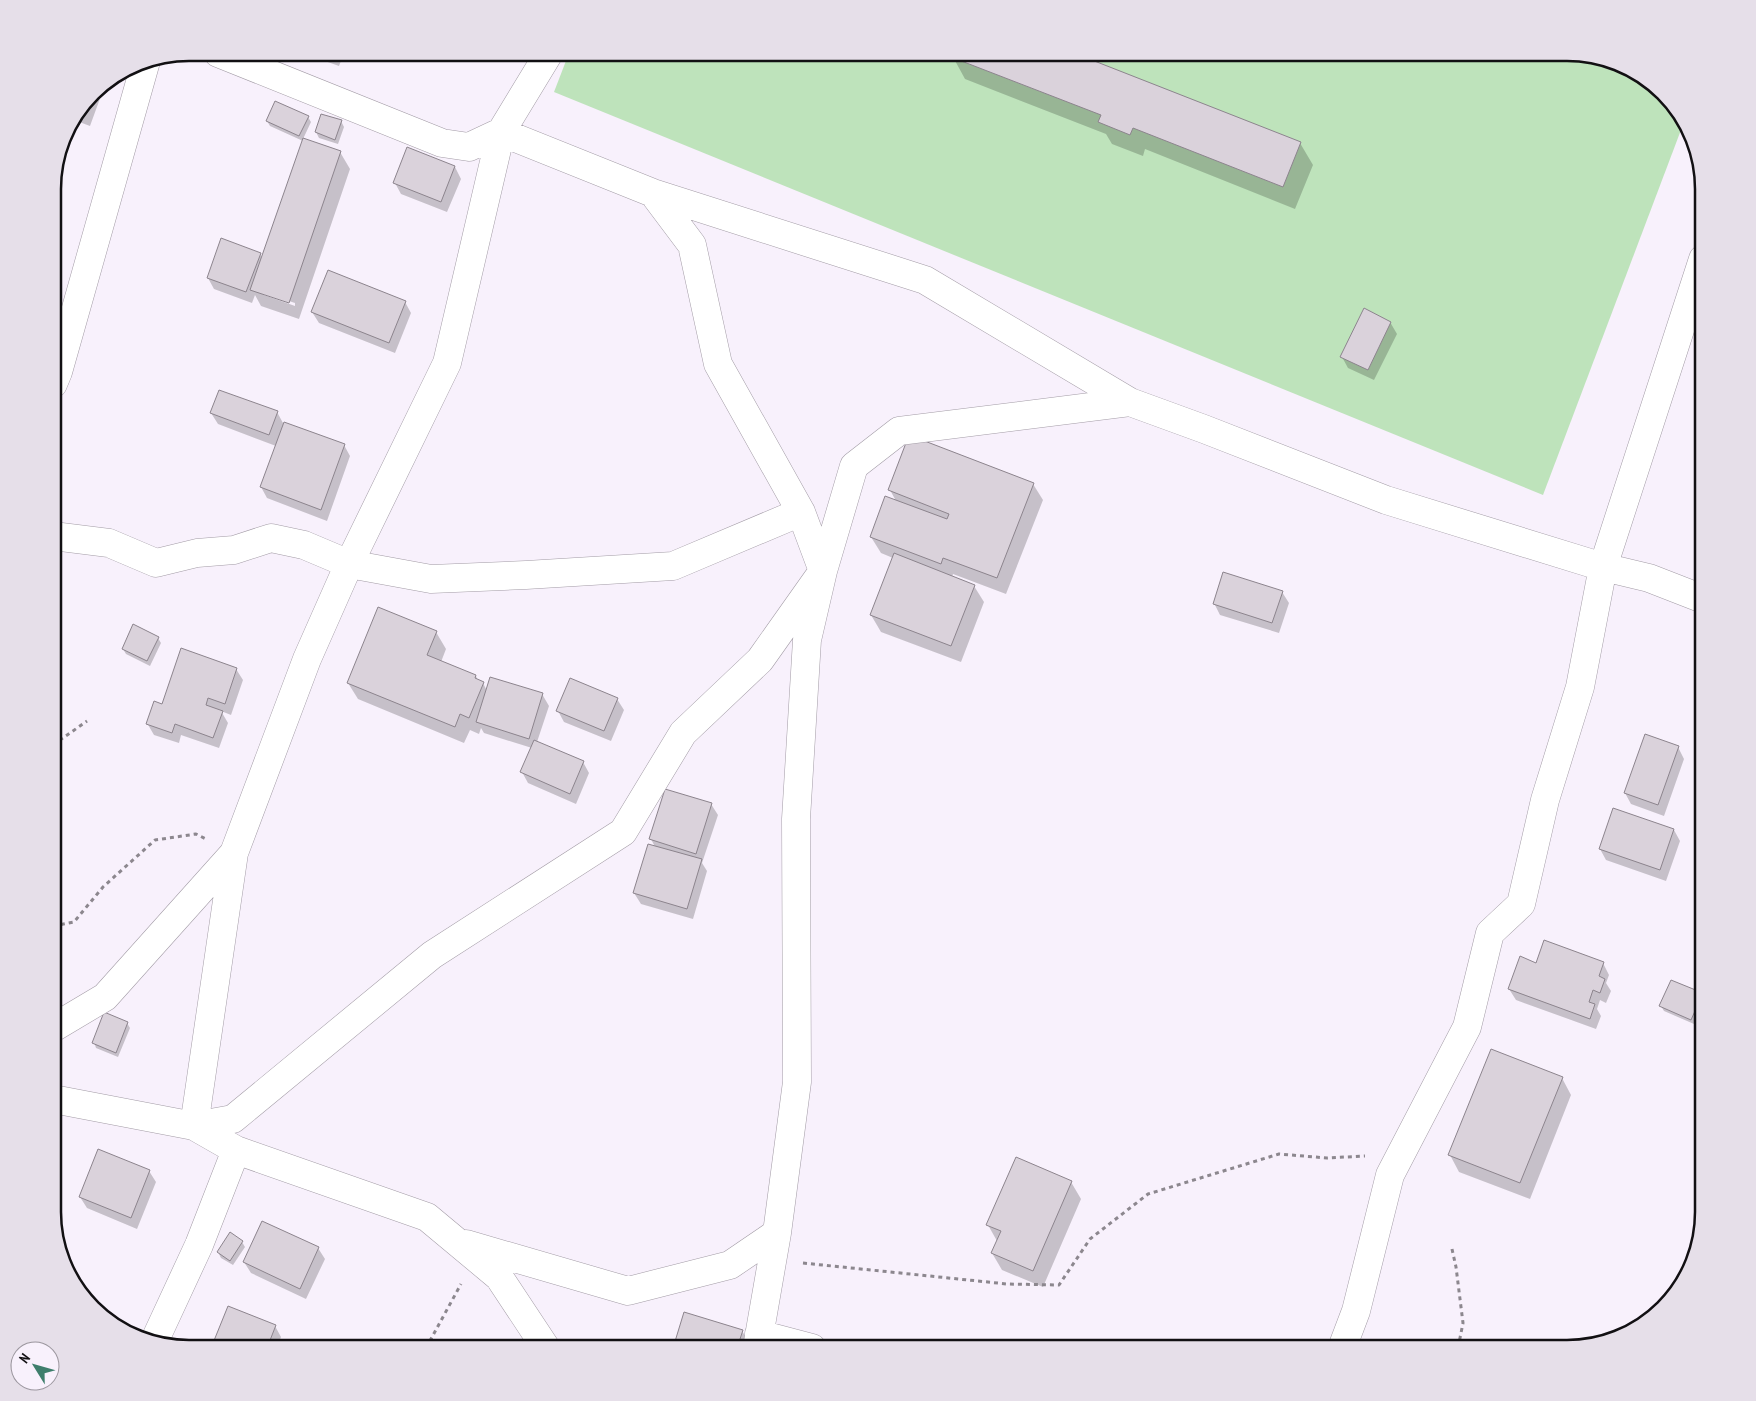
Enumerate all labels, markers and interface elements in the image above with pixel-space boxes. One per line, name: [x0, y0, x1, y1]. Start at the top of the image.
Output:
north arrow: [10, 1341, 60, 1391]
text: N: [15, 1350, 34, 1367]

